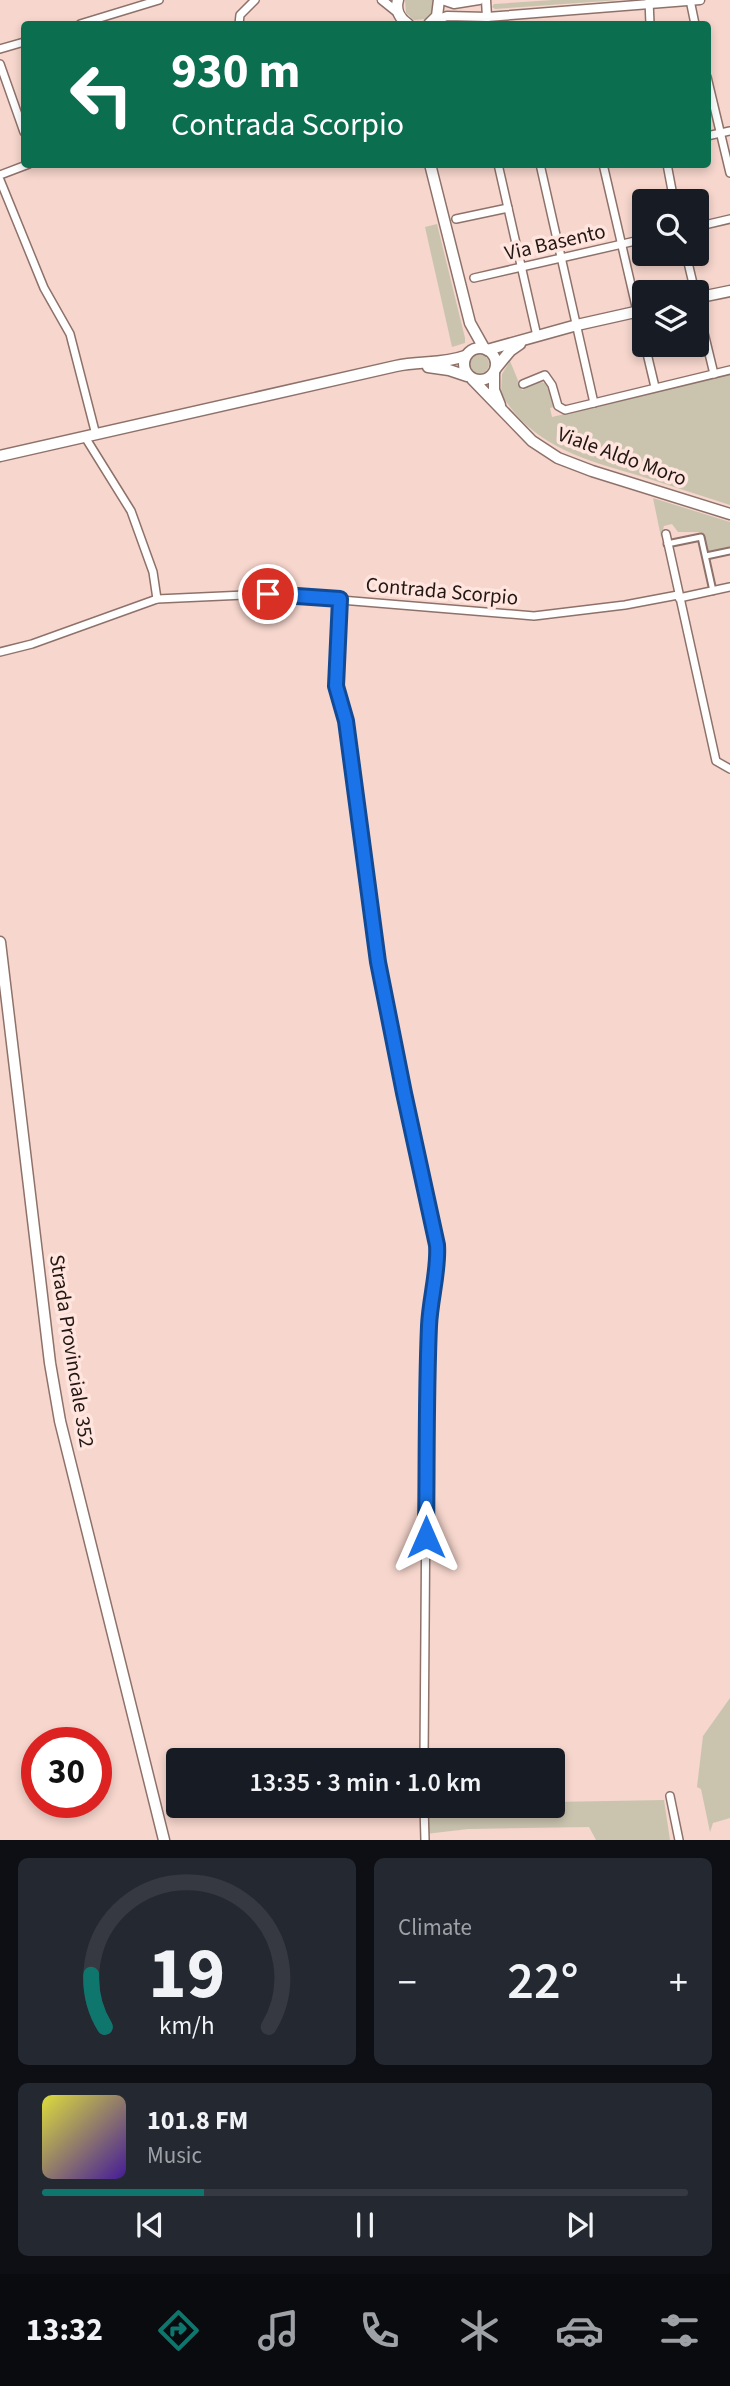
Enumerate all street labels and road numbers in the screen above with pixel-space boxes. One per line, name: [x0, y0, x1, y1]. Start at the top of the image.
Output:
street label: Via Basento: [502, 216, 608, 268]
street label: Viale Aldo Moro: [553, 419, 691, 493]
street label: Contrada Scorpio: [364, 569, 520, 613]
street label: Strada Provinciale 352: [42, 1252, 102, 1450]

